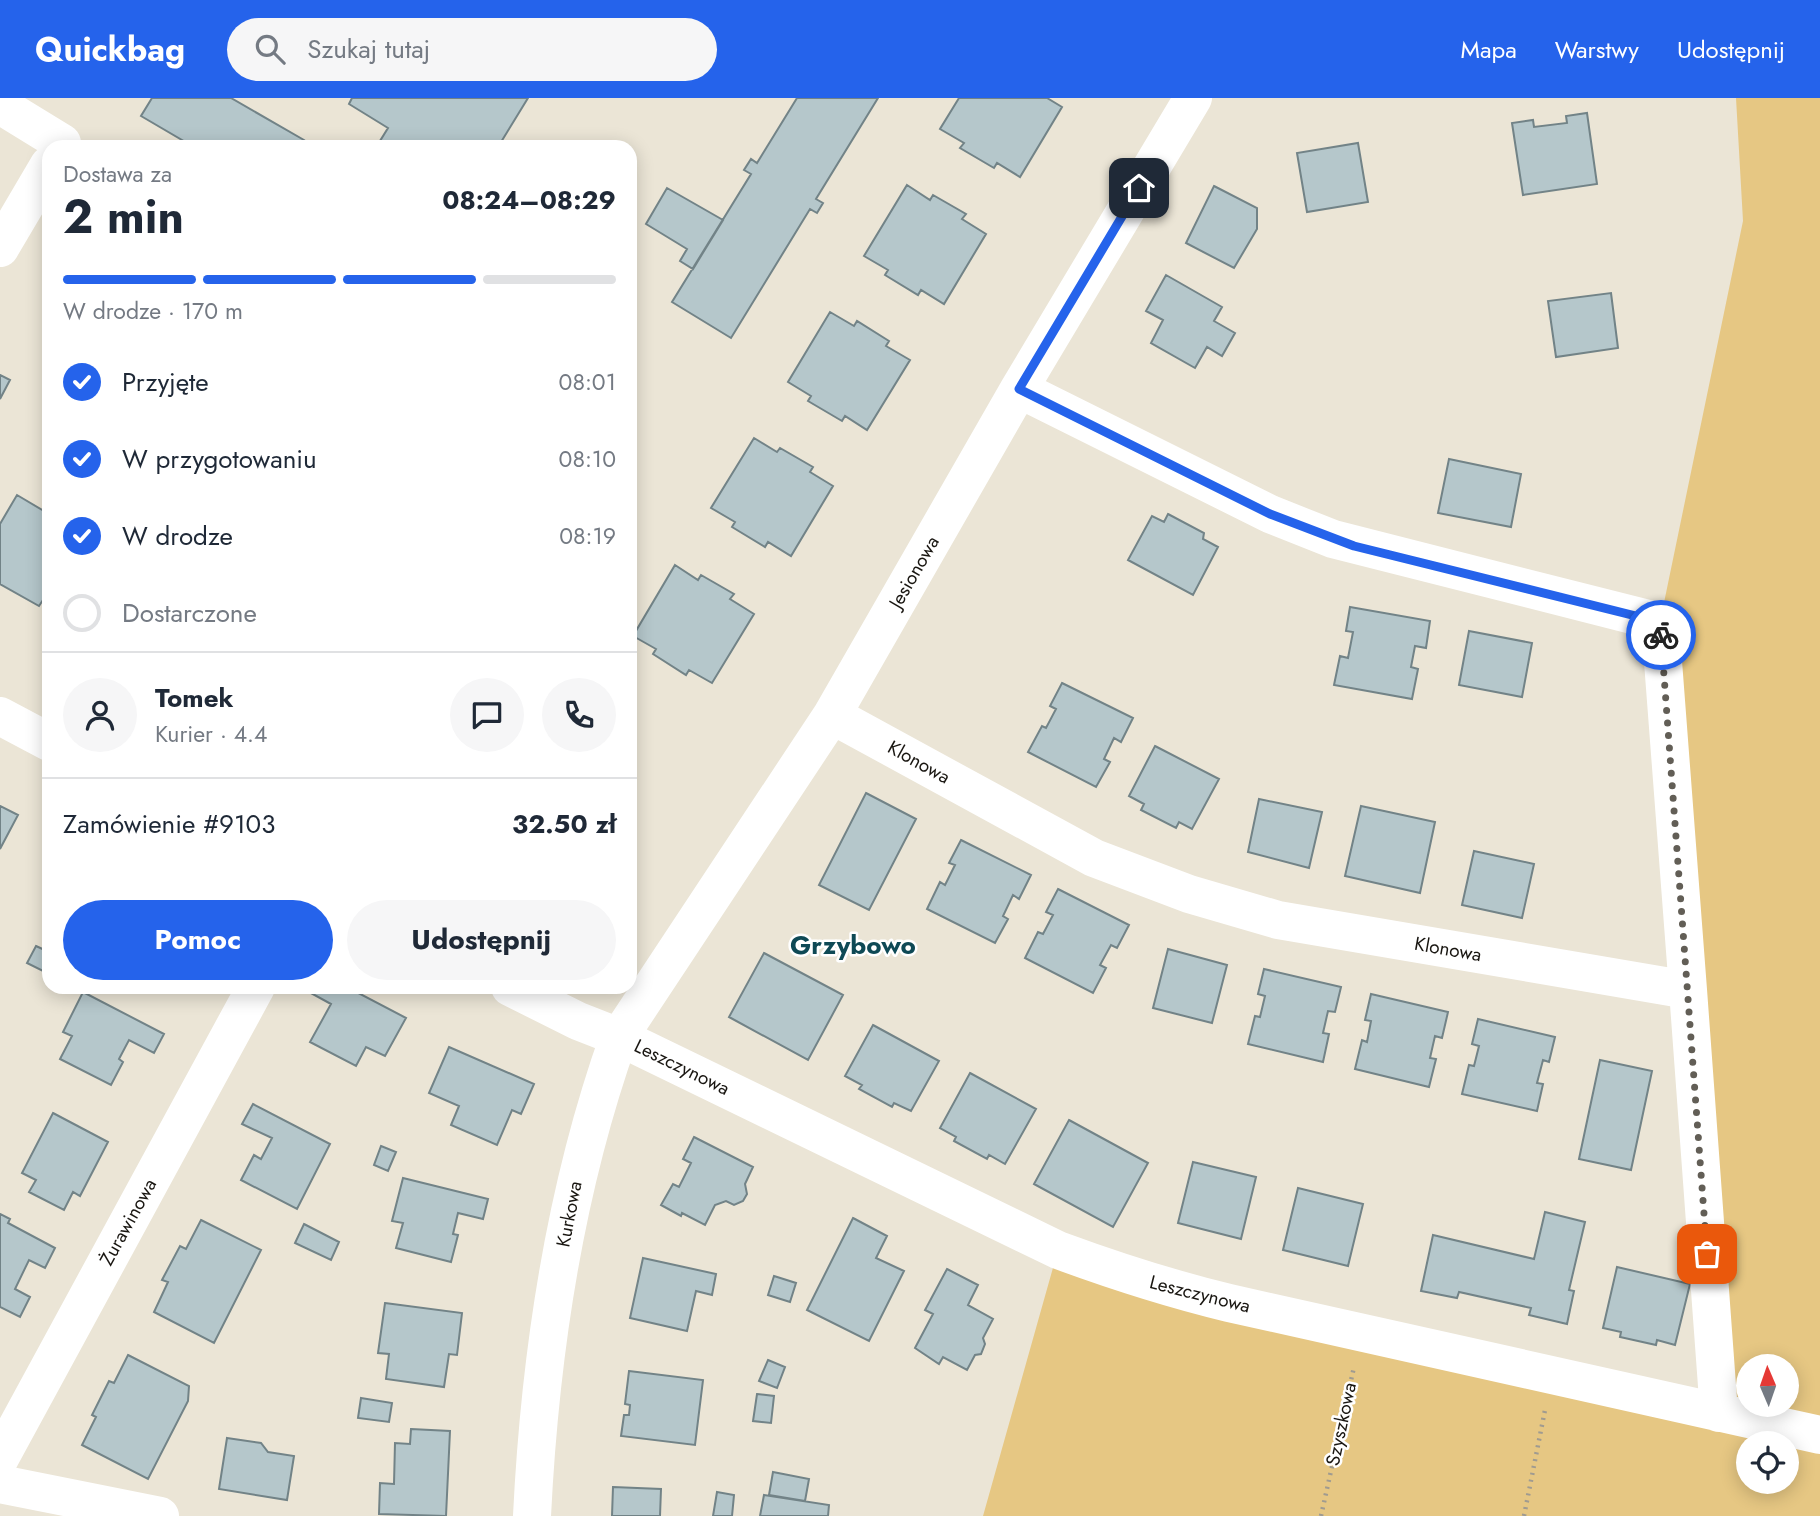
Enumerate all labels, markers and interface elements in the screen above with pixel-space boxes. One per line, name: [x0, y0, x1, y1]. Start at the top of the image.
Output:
search box: [227, 18, 717, 81]
text: Quickbag: [35, 26, 185, 73]
icon: search: [251, 30, 289, 68]
text: Szukaj tutaj: [307, 30, 430, 68]
text: Mapa: [1460, 32, 1517, 67]
text: Warstwy: [1555, 32, 1639, 67]
text: Udostępnij: [1677, 32, 1785, 67]
text: Dostawa za: [63, 157, 172, 191]
pin: [1109, 158, 1169, 218]
icon: home: [1120, 169, 1158, 207]
text: 08:24–08:29: [442, 181, 616, 219]
text: 2 min: [63, 184, 184, 250]
text: W drodze · 170 m: [63, 294, 243, 328]
icon: check: [63, 363, 101, 401]
text: Przyjęte: [122, 363, 209, 401]
text: 08:01: [559, 365, 616, 399]
icon: check: [63, 440, 101, 478]
text: W przygotowaniu: [122, 440, 317, 478]
text: 08:10: [559, 442, 616, 476]
icon: check: [63, 517, 101, 555]
text: W drodze: [122, 517, 233, 555]
text: 08:19: [559, 519, 616, 553]
street label: Jesionowa: [881, 531, 946, 616]
text: Dostarczone: [122, 594, 257, 632]
courier: [1626, 600, 1696, 670]
icon: bike: [1642, 616, 1680, 654]
button: person: [63, 678, 137, 752]
button: chat: [450, 678, 524, 752]
button: phone: [542, 678, 616, 752]
text: Tomek: [155, 679, 234, 717]
text: Kurier · 4.4: [155, 717, 267, 751]
street label: Klonowa: [883, 734, 955, 790]
text: Zamówienie #9103: [63, 805, 275, 843]
text: 32.50 zł: [512, 805, 616, 843]
button: Pomoc: [63, 900, 333, 980]
button: Udostępnij: [347, 900, 616, 980]
district label: Grzybowo: [790, 926, 916, 964]
street label: Klonowa: [1412, 930, 1484, 968]
street label: Leszczynowa: [630, 1032, 734, 1102]
street label: Żurawinowa: [93, 1174, 163, 1270]
street label: Kurkowa: [549, 1179, 589, 1249]
pin: [1677, 1224, 1737, 1284]
icon: bag: [1688, 1235, 1726, 1273]
street label: Leszczynowa: [1147, 1268, 1253, 1320]
north arrow: [1736, 1354, 1799, 1418]
map controls: [1736, 1354, 1799, 1494]
street label: Szyszkowa: [1319, 1380, 1363, 1468]
button: locate: [1736, 1431, 1799, 1494]

